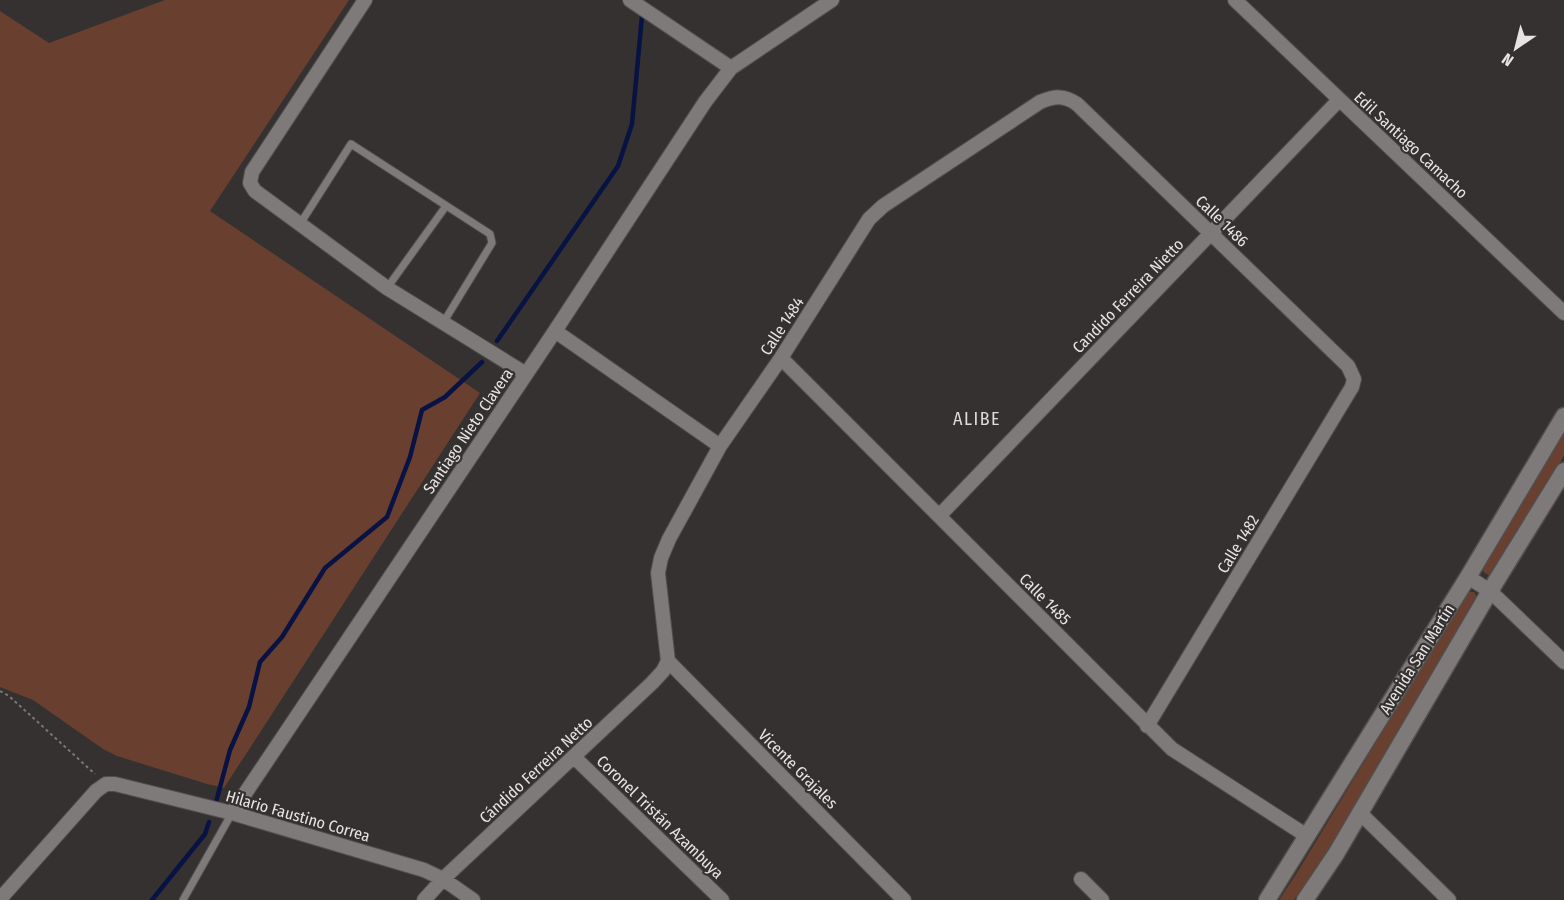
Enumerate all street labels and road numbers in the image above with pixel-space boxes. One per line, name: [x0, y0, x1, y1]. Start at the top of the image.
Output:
street label: Edil Santiago Camacho: [1350, 88, 1472, 202]
street label: Calle 1486: [1192, 191, 1252, 251]
street label: Candido Ferreira Nietto: [1069, 235, 1187, 357]
street label: Calle 1484: [756, 293, 808, 359]
street label: Santiago Nieto Clavera: [419, 365, 517, 497]
street label: Calle 1482: [1213, 511, 1263, 577]
street label: Calle 1485: [1015, 569, 1075, 629]
street label: Avenida San Martín: [1375, 600, 1459, 718]
street label: Cándido Ferreira Netto: [476, 713, 596, 827]
street label: Vicente Grajales: [754, 725, 842, 813]
street label: Coronel Tristán Azambuya: [593, 751, 727, 883]
street label: Hilario Faustino Correa: [224, 786, 372, 846]

